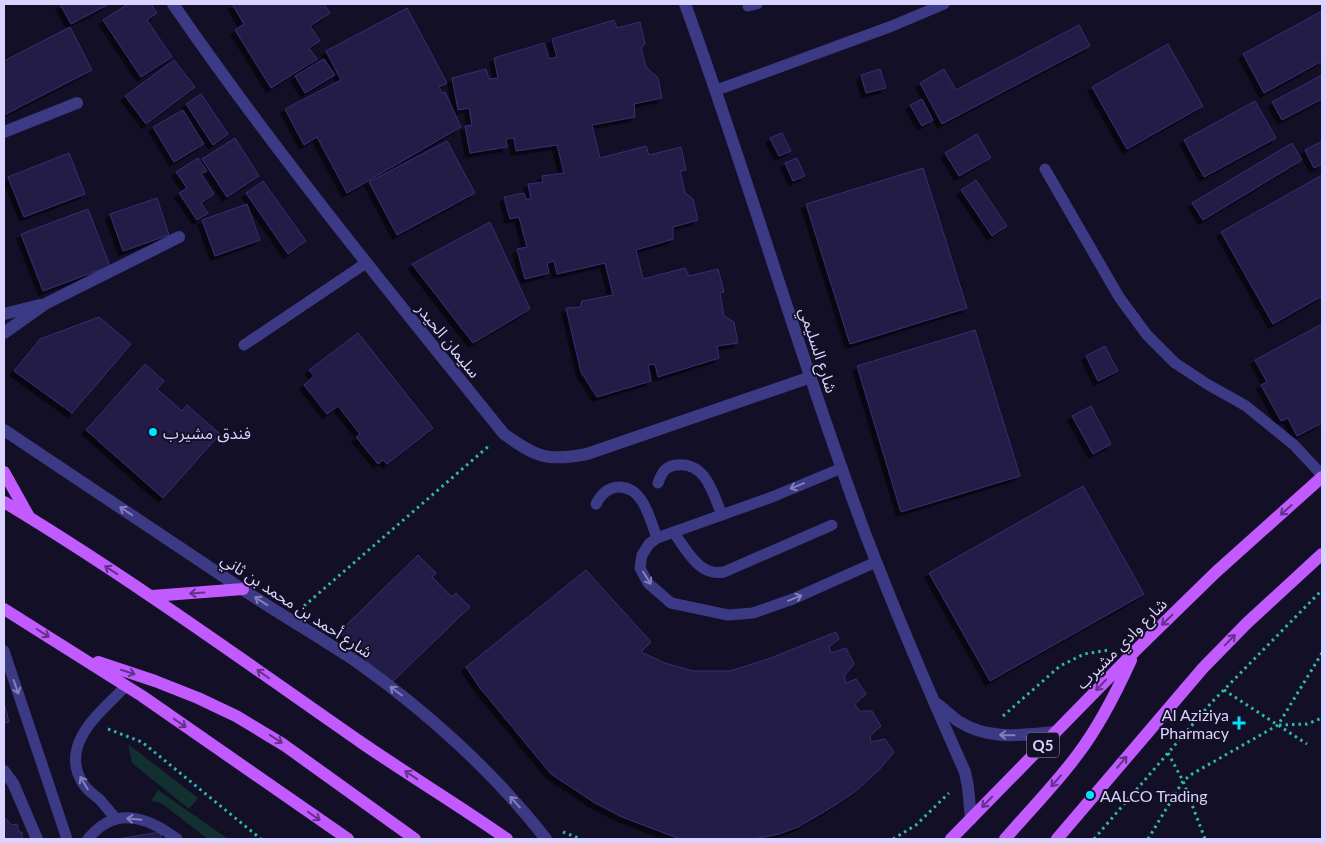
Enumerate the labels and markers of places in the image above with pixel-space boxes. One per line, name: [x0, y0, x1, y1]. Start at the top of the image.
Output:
place label: فندق مشيرب: [163, 423, 251, 443]
marker: فندق مشيرب: [147, 426, 159, 438]
place label: Al Aziziya Pharmacy: [1160, 705, 1230, 742]
marker: Al Aziziya Pharmacy: [1233, 717, 1245, 729]
place label: AALCO Trading: [1100, 786, 1208, 805]
marker: AALCO Trading: [1084, 789, 1096, 801]

